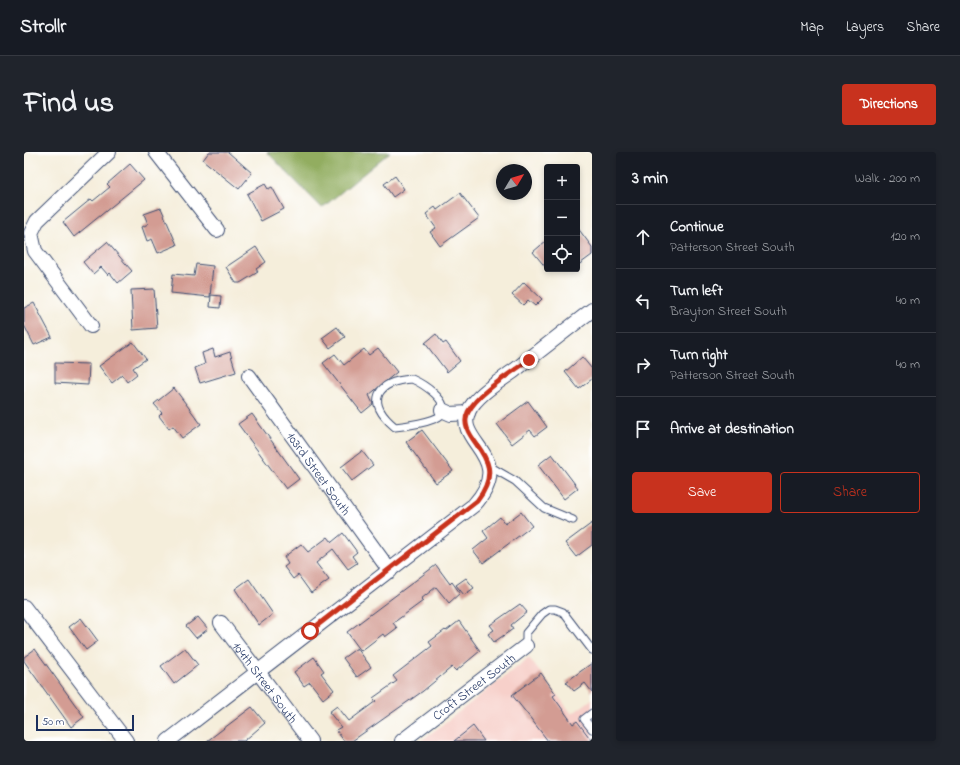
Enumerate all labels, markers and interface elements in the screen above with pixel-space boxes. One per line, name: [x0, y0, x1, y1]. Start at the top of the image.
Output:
text: Strollr: [20, 14, 66, 41]
text: Map: [800, 17, 824, 38]
text: Layers: [846, 17, 884, 38]
text: Share: [906, 17, 940, 38]
text: Find us: [24, 84, 114, 125]
button: Directions: [842, 84, 936, 125]
north arrow: [496, 164, 532, 200]
map controls: [544, 164, 580, 272]
button: +: [544, 164, 580, 200]
text: 3 min: [632, 166, 668, 191]
text: Walk · 200 m: [855, 169, 920, 188]
button: −: [544, 200, 580, 236]
text: Continue: [670, 216, 724, 238]
icon: ahead: [632, 226, 654, 248]
text: 120 m: [890, 227, 920, 246]
button: locate: [544, 236, 580, 272]
text: Patterson Street South: [670, 238, 794, 257]
text: Turn left: [670, 280, 723, 302]
icon: left: [632, 290, 654, 312]
text: 40 m: [896, 291, 920, 310]
text: Brayton Street South: [670, 302, 787, 321]
text: Turn right: [670, 344, 728, 366]
route end: [520, 351, 538, 369]
icon: right: [632, 354, 654, 376]
text: 40 m: [896, 355, 920, 374]
text: Patterson Street South: [670, 366, 794, 385]
icon: arrive: [632, 418, 654, 440]
text: Arrive at destination: [670, 418, 794, 440]
street label: 103rd Street South: [281, 428, 355, 520]
button: Save: [632, 472, 772, 513]
button: Share: [780, 472, 920, 513]
route start: [301, 622, 319, 640]
street label: 104th Street South: [227, 638, 301, 728]
street label: Croft Street South: [429, 649, 520, 725]
scale bar: [36, 713, 134, 732]
text: 50 m: [42, 714, 64, 730]

